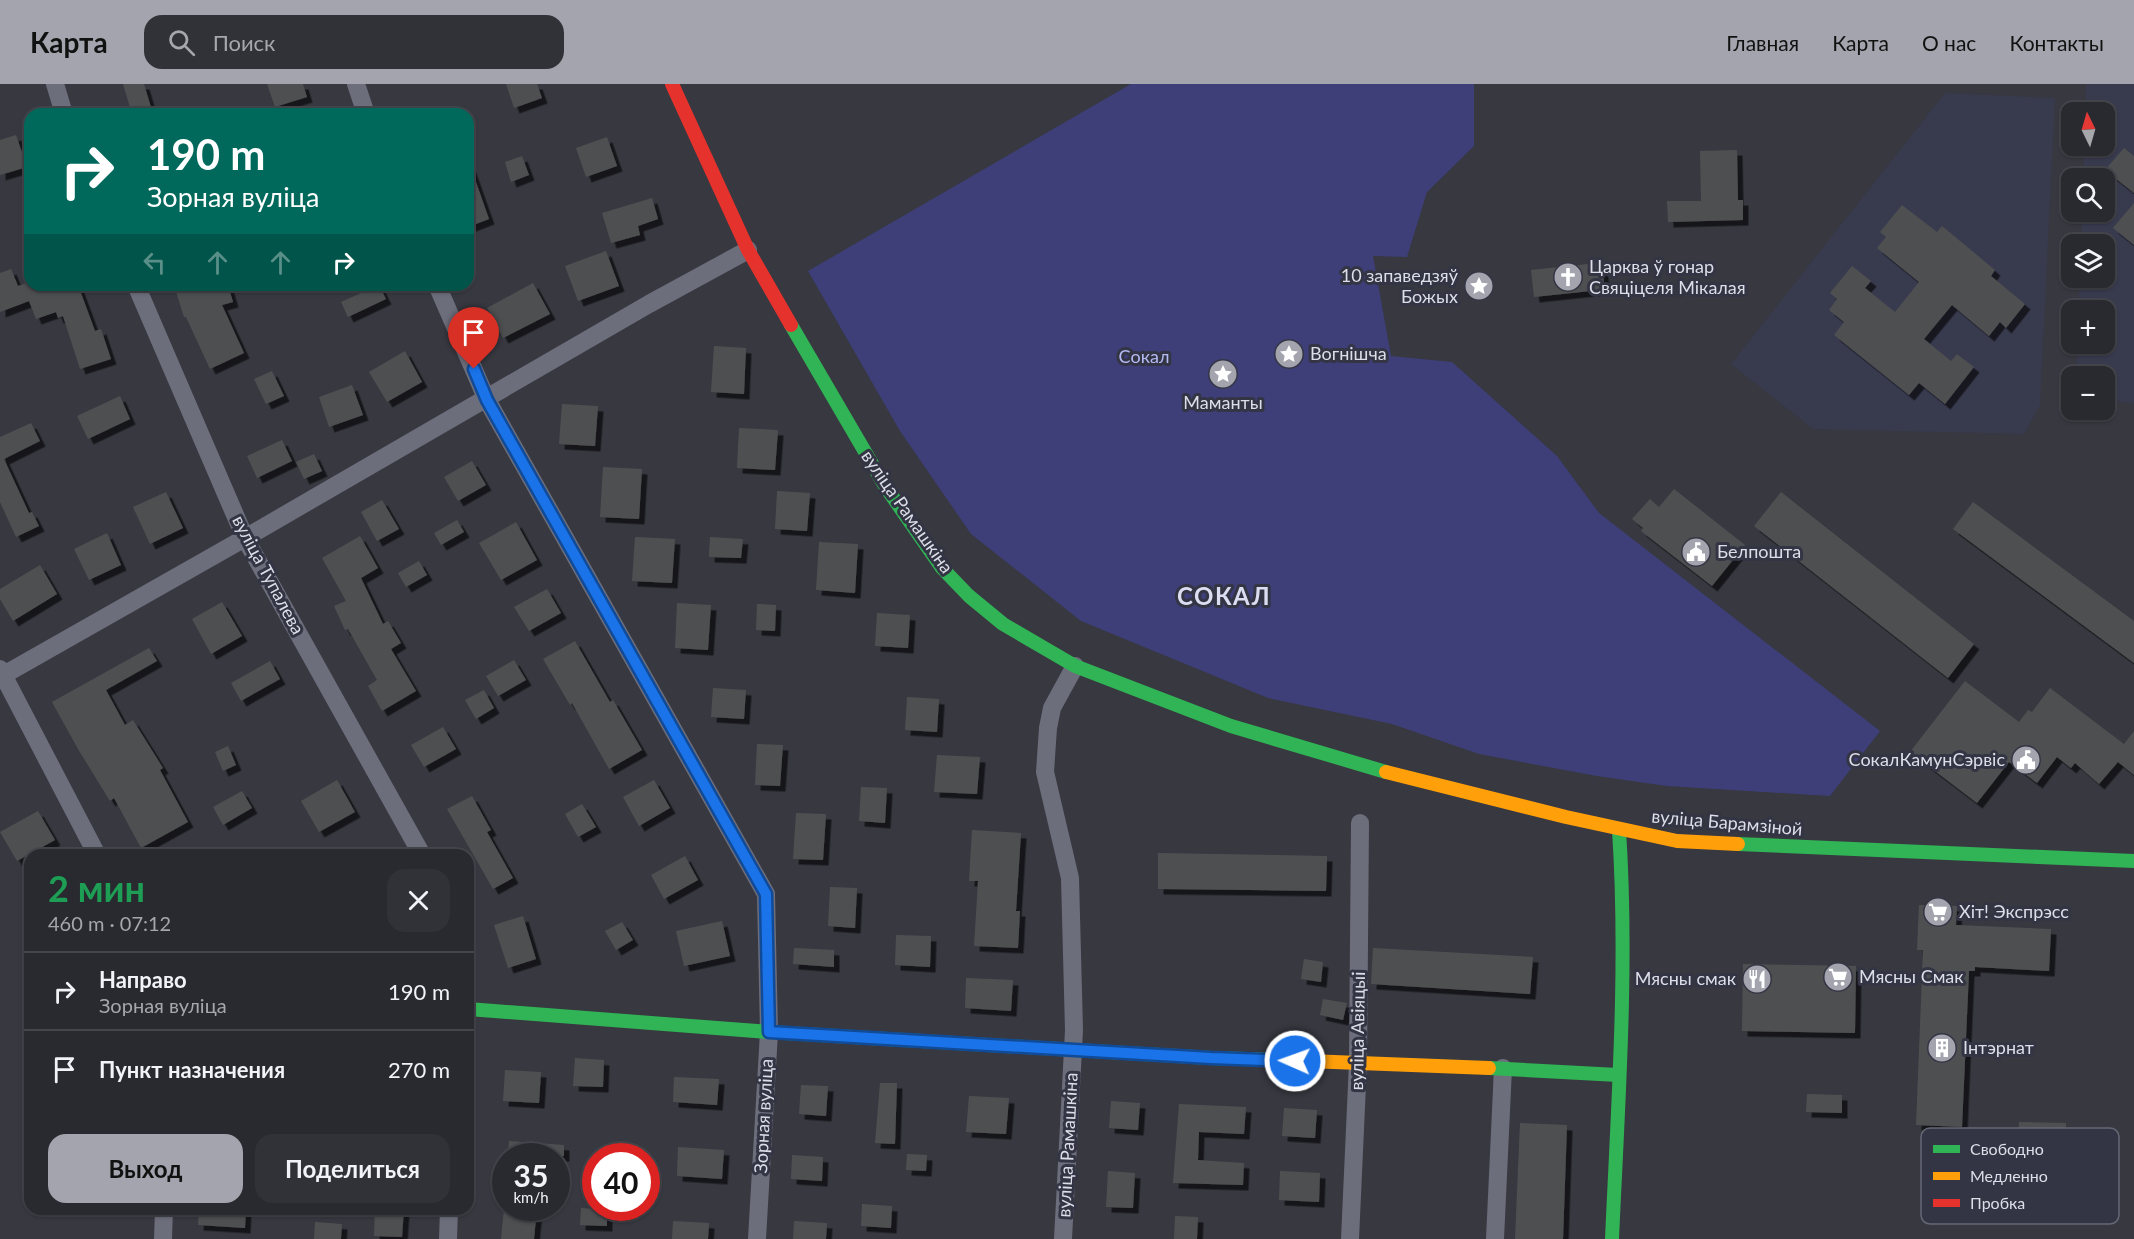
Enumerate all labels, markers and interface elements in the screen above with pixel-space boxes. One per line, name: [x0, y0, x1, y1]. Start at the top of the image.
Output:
search box: [144, 15, 564, 69]
text: Карта: [30, 25, 108, 59]
icon: search: [165, 26, 198, 59]
text: Поиск: [213, 29, 276, 56]
text: Главная: [1726, 30, 1799, 55]
text: Карта: [1832, 30, 1889, 55]
text: О нас: [1922, 30, 1976, 55]
text: Контакты: [2009, 30, 2104, 55]
north arrow: [2061, 102, 2115, 156]
map controls: [2061, 102, 2115, 420]
text: 190 m: [147, 129, 265, 179]
icon: right: [48, 132, 126, 210]
button: search: [2061, 168, 2115, 222]
text: Зорная вуліца: [147, 180, 319, 213]
button: layers: [2061, 234, 2115, 288]
icon: left: [138, 246, 171, 279]
icon: ahead: [201, 246, 234, 279]
icon: ahead: [264, 246, 297, 279]
icon: right: [327, 246, 360, 279]
place label: Царква ў гонар Свяціцеля Мікалая: [1589, 255, 1746, 298]
church icon: Царква ў гонар Свяціцеля Мікалая: [1552, 261, 1584, 293]
place label: 10 запаведзяў Божых: [1341, 264, 1459, 307]
place icon: 10 запаведзяў Божых: [1463, 270, 1495, 302]
button: +: [2061, 300, 2115, 354]
pin: [448, 307, 499, 369]
icon: arrive: [457, 316, 490, 349]
place icon: Вогнішча: [1273, 338, 1305, 370]
place label: Вогнішча: [1310, 342, 1387, 364]
park label: Сокал: [1119, 345, 1169, 367]
place icon: Маманты: [1207, 358, 1239, 390]
button: −: [2061, 366, 2115, 420]
place label: Маманты: [1183, 391, 1263, 413]
street label: вуліца Рамашкіна: [857, 446, 958, 577]
street label: вуліца Тупалева: [228, 511, 310, 638]
public building icon: Белпошта: [1680, 536, 1712, 568]
place label: Белпошта: [1717, 540, 1801, 562]
district label: СОКАЛ: [1177, 581, 1271, 610]
public building icon: СокалКамунСэрвіс: [2010, 744, 2042, 776]
place label: СокалКамунСэрвіс: [1849, 748, 2005, 770]
street label: вуліца Барамзіной: [1651, 804, 1803, 840]
text: 2 мин: [48, 866, 145, 910]
button: close: [387, 869, 450, 932]
supermarket icon: Хіт! Экспрэсс: [1922, 896, 1954, 928]
place label: Хіт! Экспрэсс: [1959, 900, 2069, 922]
text: 460 m · 07:12: [48, 911, 171, 935]
supermarket icon: Мясны Смак: [1822, 961, 1854, 993]
restaurant icon: Мясны смак: [1741, 963, 1773, 995]
place label: Мясны Смак: [1859, 965, 1964, 987]
text: Направо: [99, 966, 187, 993]
place label: Мясны смак: [1635, 967, 1737, 989]
street label: вуліца Авіяцыі: [1345, 971, 1369, 1091]
icon: right: [48, 975, 81, 1008]
text: 190 m: [388, 978, 450, 1005]
text: Зорная вуліца: [99, 993, 227, 1017]
position arrow: [1263, 1029, 1327, 1093]
building icon: Інтэрнат: [1926, 1032, 1958, 1064]
place label: Інтэрнат: [1963, 1036, 2034, 1058]
icon: arrive: [48, 1053, 81, 1086]
text: Пункт назначения: [99, 1056, 285, 1083]
text: 270 m: [388, 1056, 450, 1083]
street label: Зорная вуліца: [749, 1058, 777, 1174]
street label: вуліца Рамашкіна: [1052, 1072, 1082, 1218]
legend: [1921, 1128, 2119, 1224]
button: Выход: [48, 1134, 243, 1203]
button: Поделиться: [255, 1134, 450, 1203]
text: Свободно: [1970, 1139, 2044, 1158]
speed limit sign: 40: [582, 1143, 660, 1221]
text: 35: [514, 1157, 548, 1193]
text: Медленно: [1970, 1166, 2048, 1185]
text: km/h: [513, 1188, 549, 1206]
text: Пробка: [1970, 1193, 2025, 1212]

